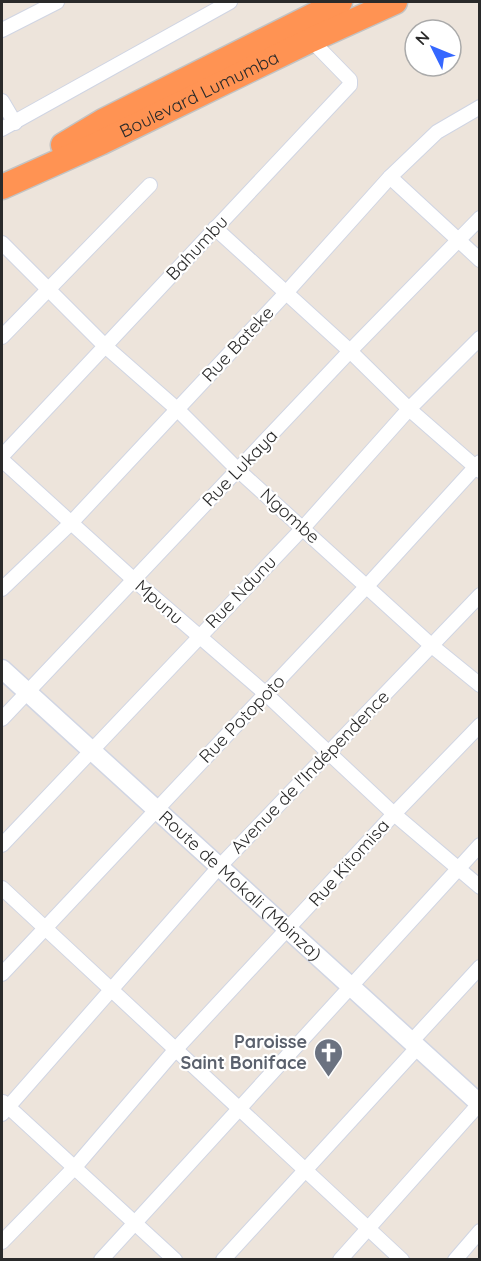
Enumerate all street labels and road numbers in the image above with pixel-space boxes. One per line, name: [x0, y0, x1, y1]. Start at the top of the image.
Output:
street label: Boulevard Lumumba: [116, 45, 283, 143]
street label: Bahumbu: [161, 210, 233, 285]
street label: Rue Bateke: [197, 301, 279, 386]
street label: Rue Lukaya: [197, 424, 282, 511]
street label: Ngombe: [256, 483, 325, 548]
street label: Rue Ndunu: [200, 550, 281, 633]
street label: Mpunu: [130, 574, 188, 629]
street label: Rue Potopoto: [194, 670, 290, 768]
street label: Avenue de l'Indépendence: [225, 685, 394, 858]
street label: Route de Mokali (Mbinza): [154, 805, 327, 965]
street label: Rue Kitomisa: [303, 814, 394, 911]

